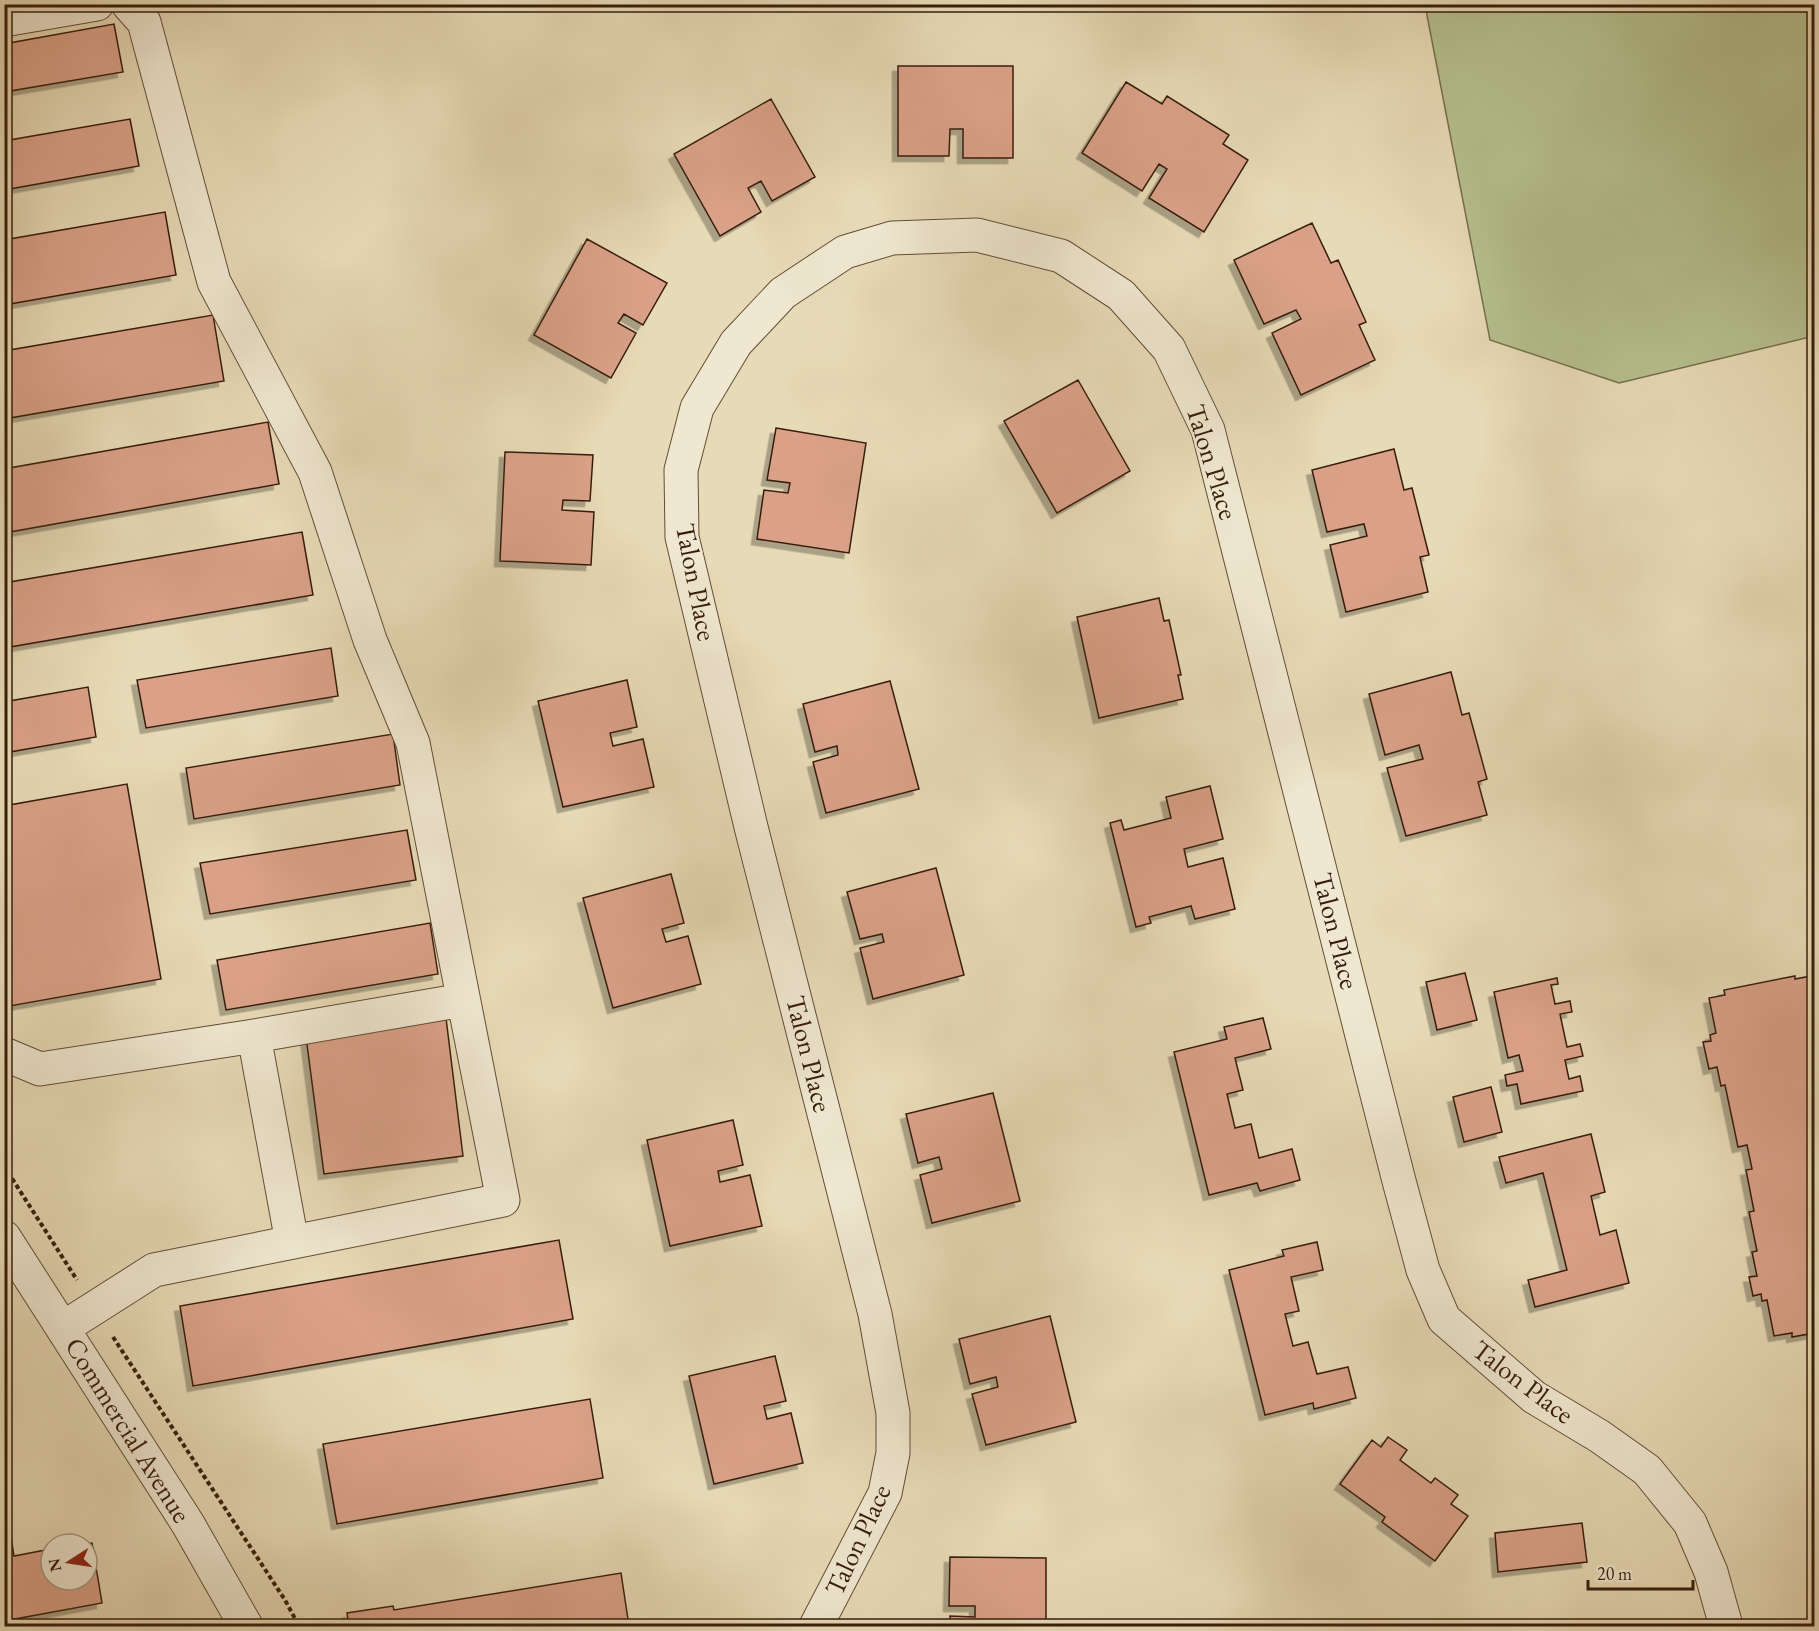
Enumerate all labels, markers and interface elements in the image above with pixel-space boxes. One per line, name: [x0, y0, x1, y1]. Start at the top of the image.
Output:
street label: Talon Place: [1178, 400, 1247, 524]
street label: Talon Place: [668, 520, 725, 643]
street label: Talon Place: [1305, 869, 1368, 993]
street label: Talon Place: [778, 992, 841, 1116]
street label: Commercial Avenue: [57, 1331, 199, 1529]
street label: Talon Place: [1465, 1332, 1581, 1431]
street label: Talon Place: [817, 1479, 898, 1601]
north arrow: [39, 1532, 99, 1592]
scale bar: [1588, 1553, 1693, 1591]
text: N: [43, 1556, 66, 1574]
text: 20 m: [1597, 1562, 1632, 1585]

